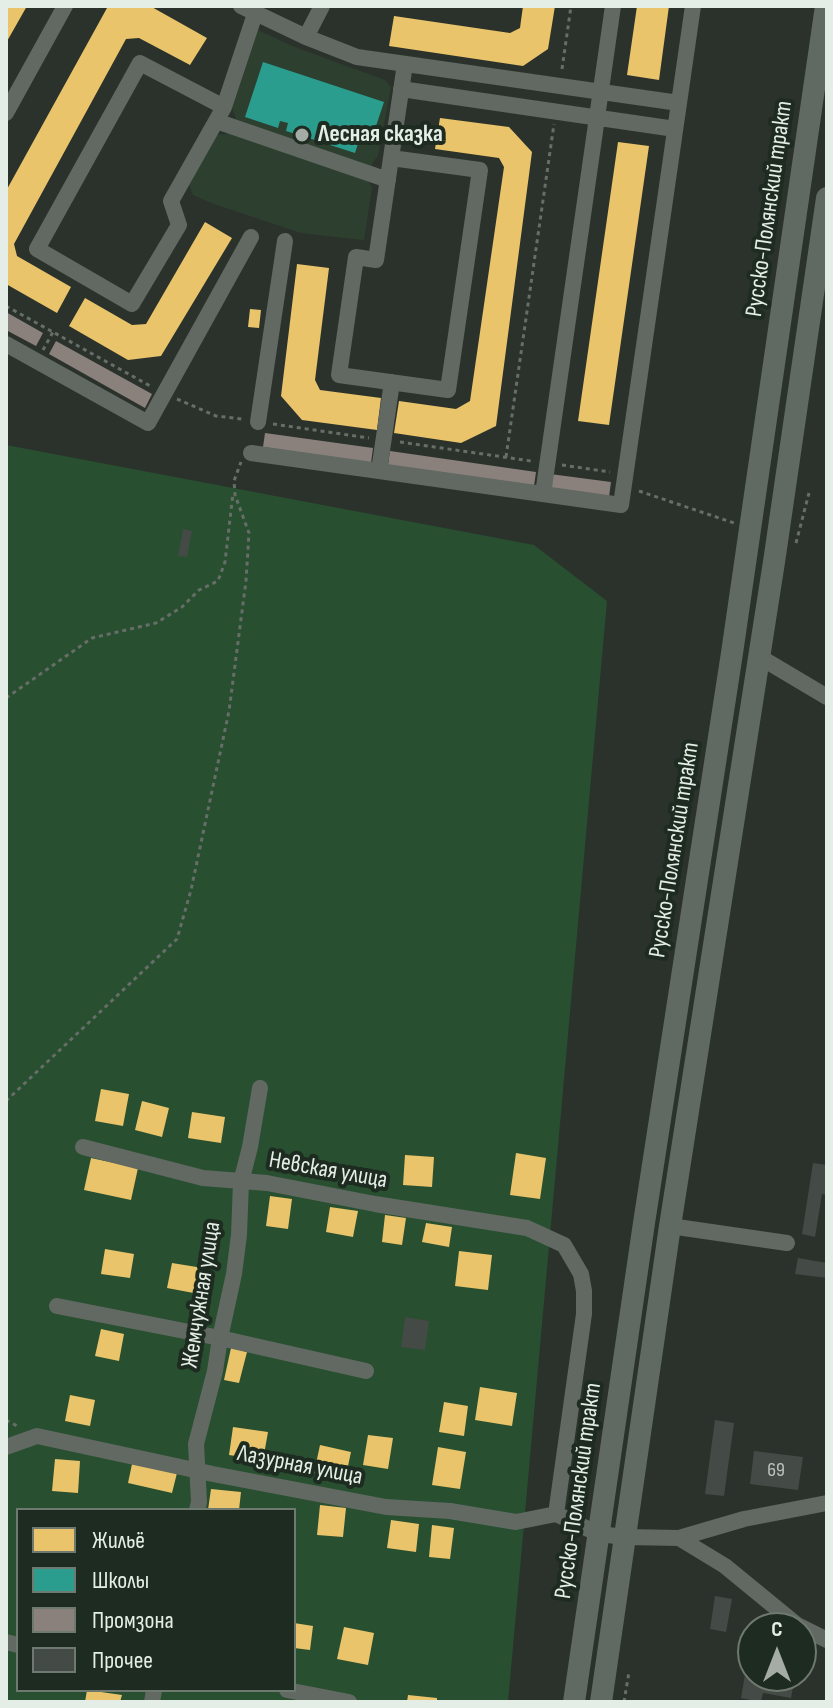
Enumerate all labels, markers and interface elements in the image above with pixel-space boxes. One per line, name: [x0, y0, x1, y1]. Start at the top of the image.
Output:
street label: Русско-Полянский тракт: [741, 99, 799, 319]
place label: Лесная сказка: [318, 121, 443, 149]
marker: Лесная сказка: [293, 126, 311, 144]
street label: Русско-Полянский тракт: [644, 740, 706, 960]
street label: Невская улица: [267, 1146, 389, 1196]
street label: Жемчужная улица: [176, 1220, 228, 1370]
street label: Русско-Полянский тракт: [550, 1381, 608, 1601]
street label: Лазурная улица: [235, 1440, 365, 1492]
house number: 69: [767, 1459, 785, 1483]
legend: [16, 1508, 296, 1692]
text: Жильё: [92, 1526, 145, 1555]
text: Школы: [92, 1566, 149, 1595]
text: Промзона: [92, 1606, 174, 1635]
north arrow: [737, 1612, 817, 1692]
text: С: [771, 1616, 783, 1643]
text: Прочее: [92, 1646, 153, 1675]

